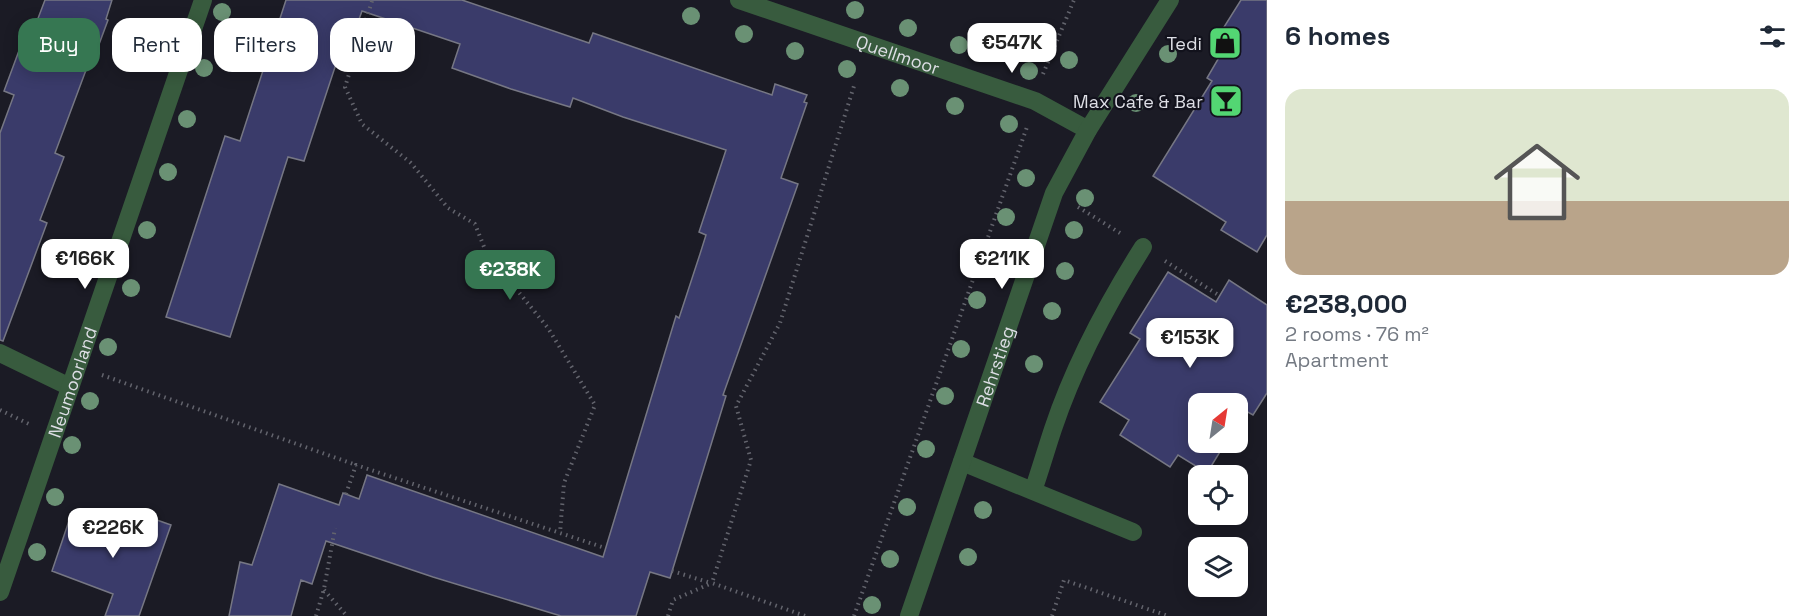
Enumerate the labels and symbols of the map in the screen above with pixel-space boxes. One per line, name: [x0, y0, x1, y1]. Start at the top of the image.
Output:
pin: €547K: [970, 23, 1054, 74]
shop icon: Tedi: [1207, 25, 1243, 61]
street label: Quellmoor: [853, 29, 943, 79]
place label: Tedi: [1167, 32, 1202, 55]
bar icon: Max Cafe & Bar: [1208, 83, 1244, 119]
place label: Max Cafe & Bar: [1073, 90, 1203, 113]
pin: €166K: [43, 239, 127, 290]
pin: €211K: [960, 239, 1044, 290]
pin: €238K: [468, 250, 552, 301]
pin: €153K: [1148, 318, 1232, 369]
street label: Rehrstieg: [970, 323, 1019, 410]
street label: Neumoorland: [42, 324, 102, 440]
north arrow: [1188, 393, 1248, 453]
pin: €226K: [71, 508, 155, 559]

